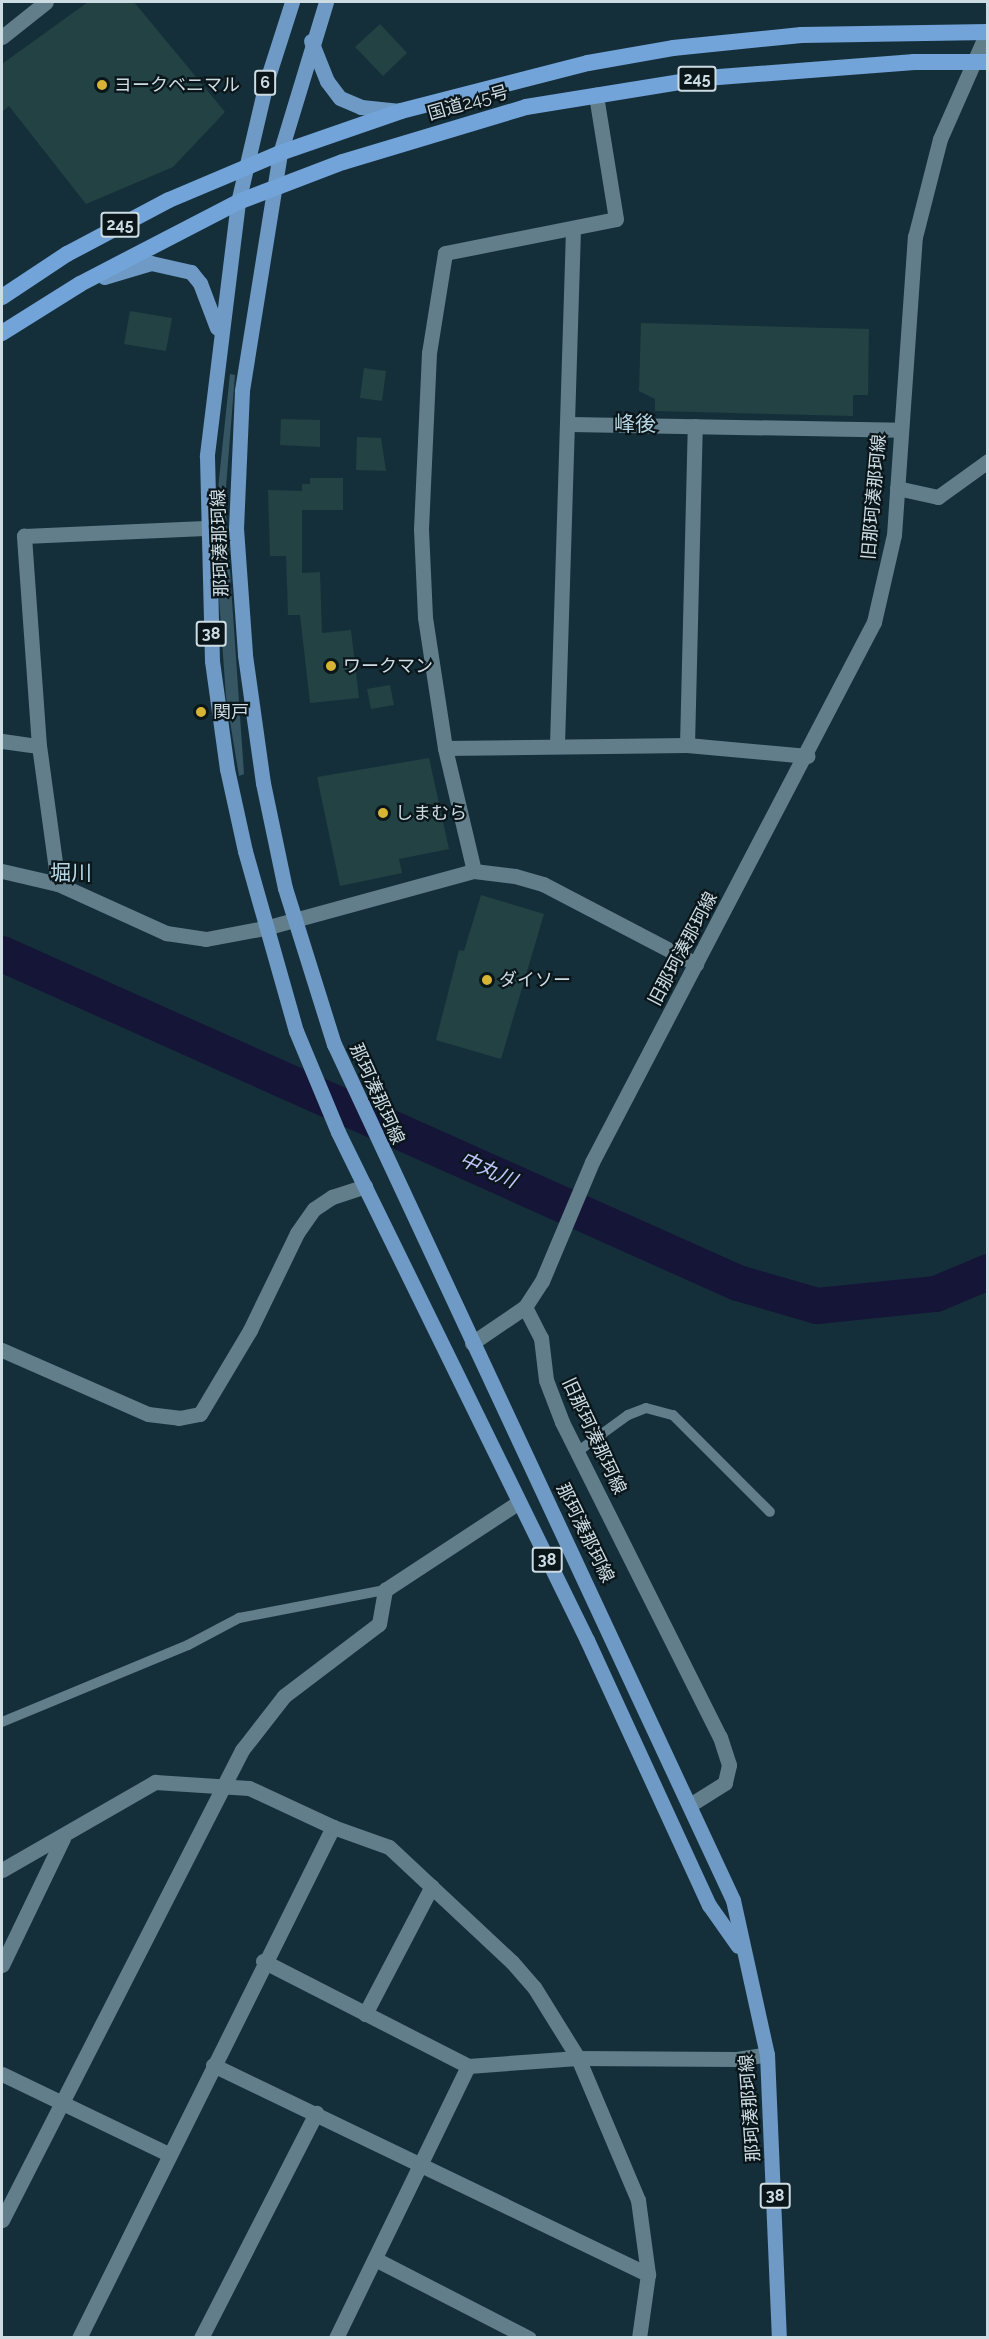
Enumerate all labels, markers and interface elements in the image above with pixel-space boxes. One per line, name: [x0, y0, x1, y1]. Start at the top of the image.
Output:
road number: 245: [676, 66, 718, 92]
road number: 6: [253, 70, 277, 96]
place label: ヨークベニマル: [114, 74, 240, 96]
marker: ヨークベニマル: [95, 78, 109, 92]
street label: 国道245号: [425, 81, 511, 125]
road number: 245: [99, 212, 141, 238]
district label: 峰後: [614, 411, 656, 437]
street label: 旧那珂湊那珂線: [858, 433, 890, 561]
street label: 那珂湊那珂線: [207, 489, 233, 597]
road number: 38: [194, 621, 228, 647]
place label: ワークマン: [343, 655, 433, 677]
marker: ワークマン: [324, 659, 338, 673]
place label: 関戸: [213, 701, 249, 723]
marker: 関戸: [194, 705, 208, 719]
place label: しまむら: [395, 802, 467, 824]
marker: しまむら: [376, 806, 390, 820]
district label: 堀川: [50, 860, 92, 886]
street label: 旧那珂湊那珂線: [644, 888, 722, 1010]
place label: ダイソー: [499, 969, 571, 991]
marker: ダイソー: [480, 973, 494, 987]
street label: 那珂湊那珂線: [345, 1040, 409, 1148]
water label: 中丸川: [456, 1147, 520, 1193]
street label: 旧那珂湊那珂線: [558, 1374, 630, 1498]
street label: 那珂湊那珂線: [552, 1480, 618, 1586]
road number: 38: [530, 1547, 564, 1573]
street label: 那珂湊那珂線: [735, 2053, 765, 2163]
road number: 38: [758, 2183, 792, 2209]

